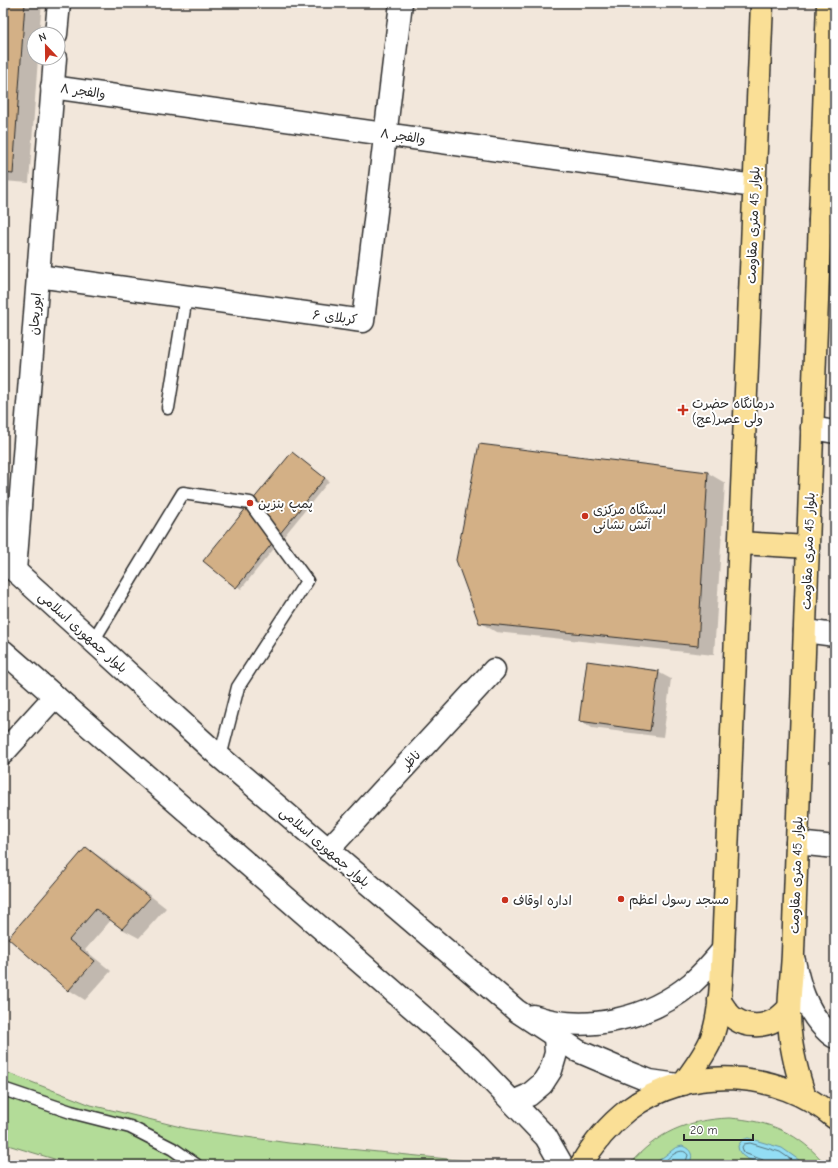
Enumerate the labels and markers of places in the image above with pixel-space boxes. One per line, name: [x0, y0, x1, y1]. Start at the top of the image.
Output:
place label: درمانگاه حضرت ولی عصر(عج): [692, 396, 775, 428]
marker: درمانگاه حضرت ولی عصر(عج): [677, 404, 689, 416]
place label: پمپ بنزین: [258, 496, 313, 512]
marker: پمپ بنزین: [245, 498, 255, 508]
place label: ایستگاه مرکزی آتش نشانی: [593, 502, 666, 534]
marker: ایستگاه مرکزی آتش نشانی: [580, 511, 590, 521]
place label: مسجد رسول اعظم: [629, 892, 729, 910]
place label: اداره اوقاف: [513, 893, 572, 909]
marker: مسجد رسول اعظم: [616, 894, 626, 904]
marker: اداره اوقاف: [500, 895, 510, 905]

